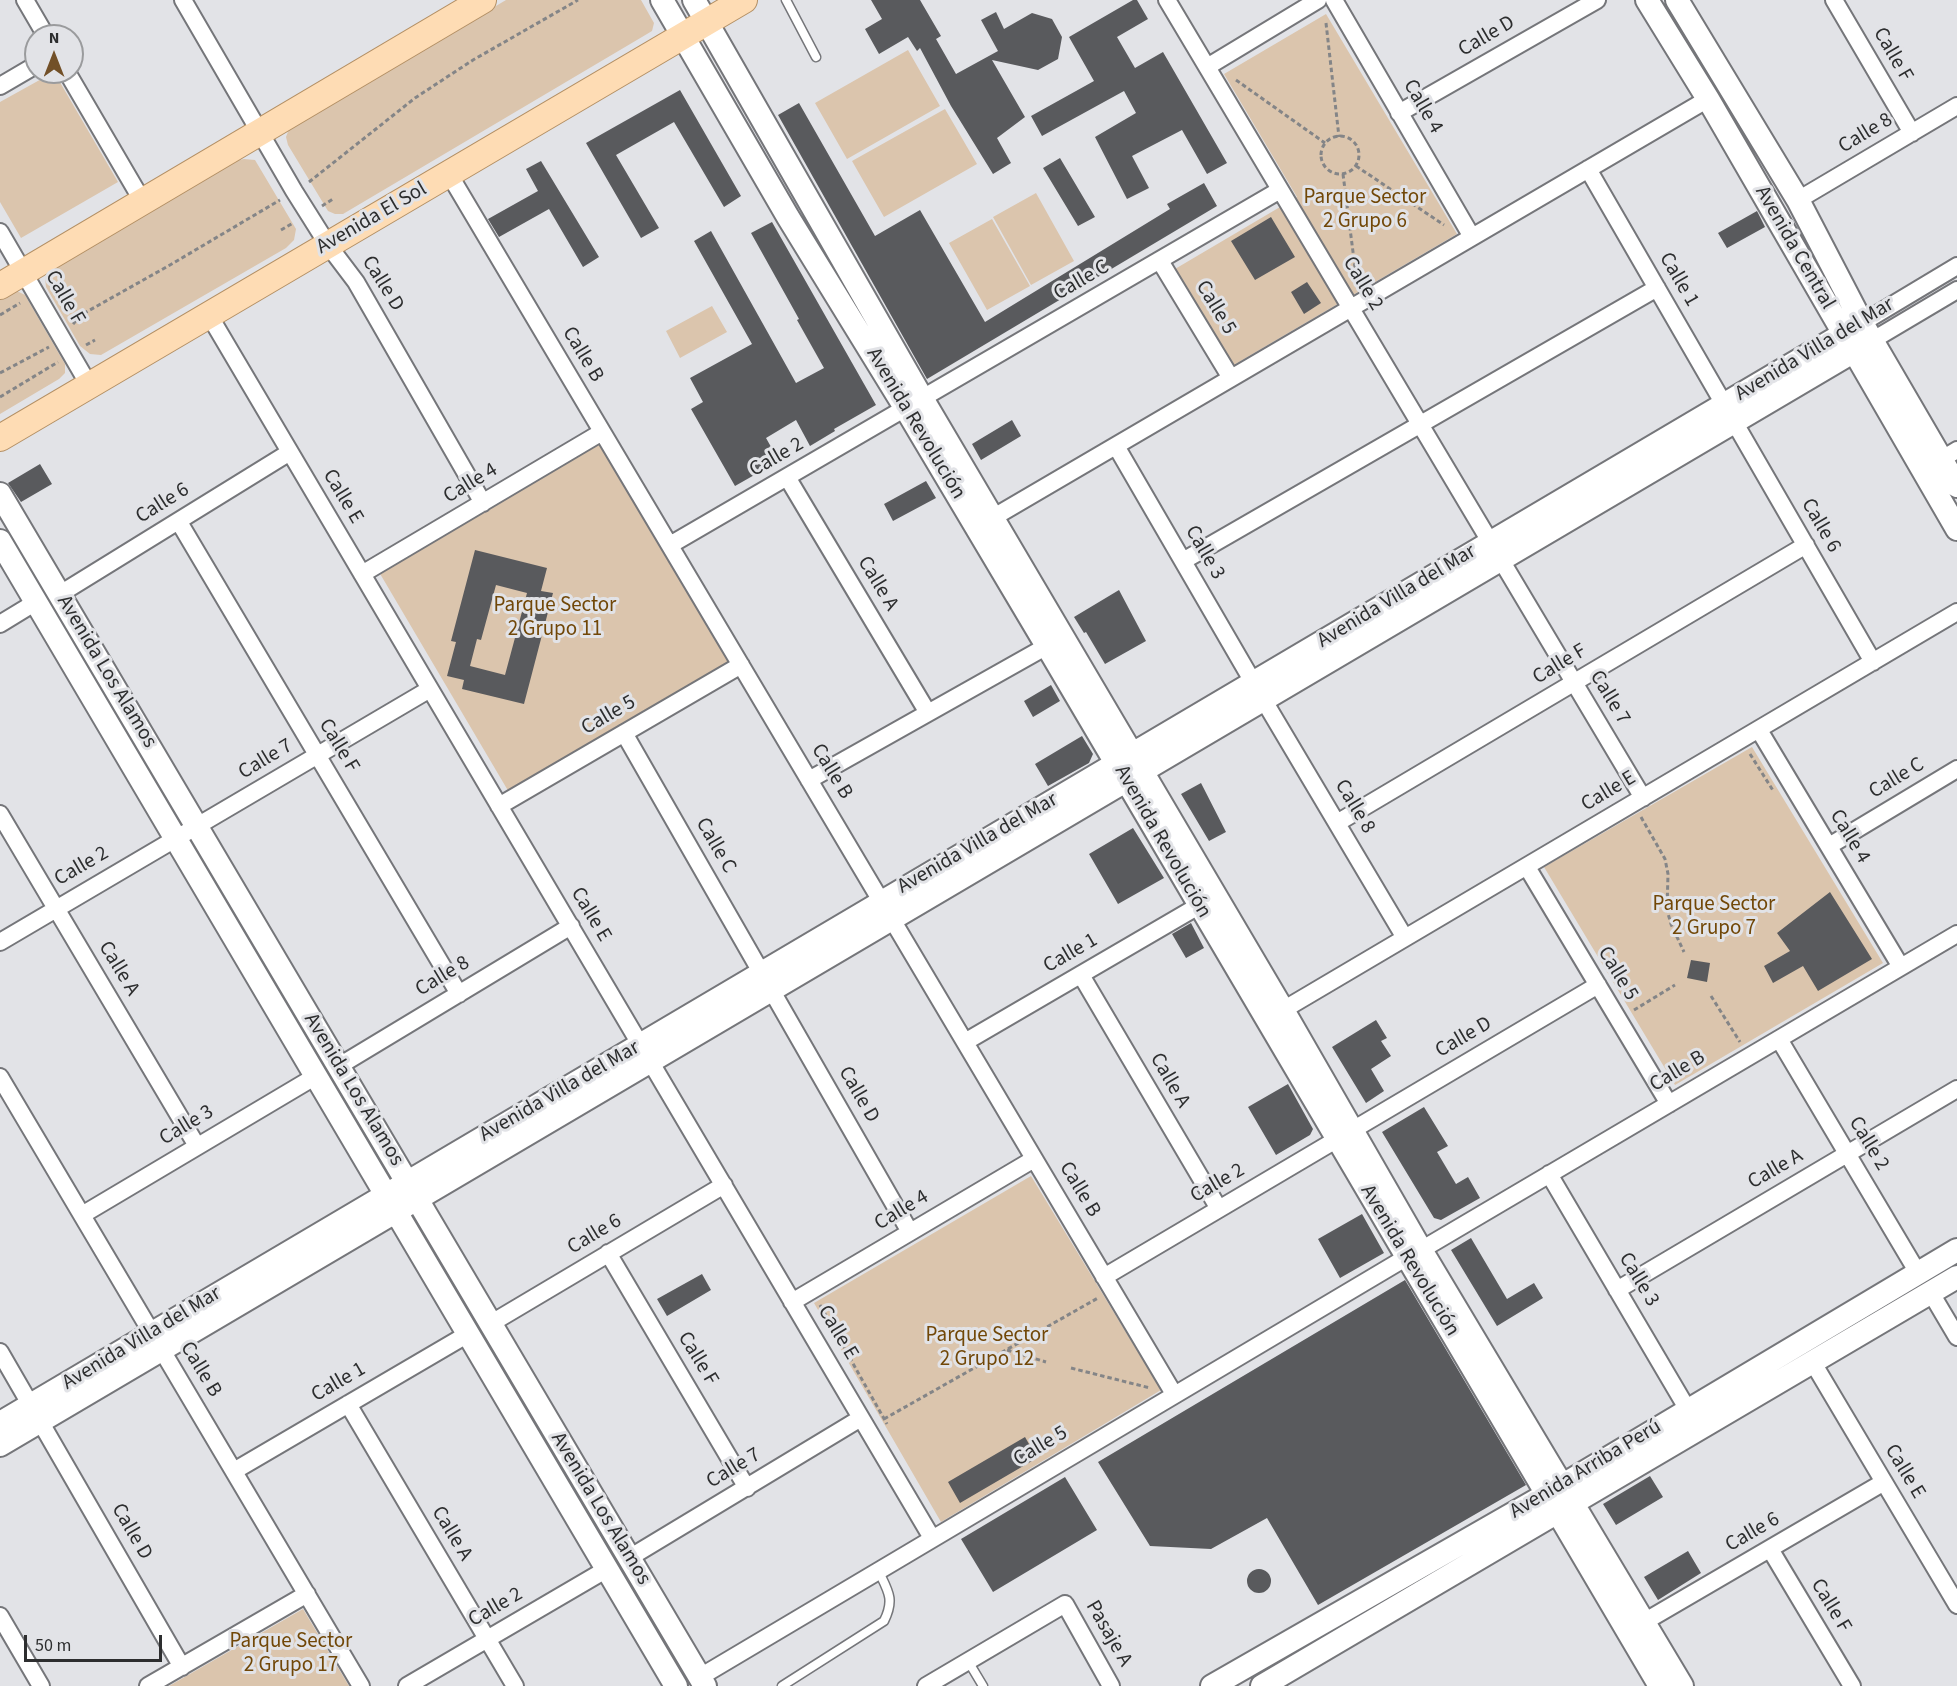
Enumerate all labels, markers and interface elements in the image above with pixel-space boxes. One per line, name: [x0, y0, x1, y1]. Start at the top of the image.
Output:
street label: Calle D: [1454, 11, 1520, 63]
street label: Calle F: [1867, 23, 1917, 87]
north arrow: [24, 24, 84, 84]
text: N: [49, 27, 59, 49]
street label: Calle 4: [1397, 75, 1447, 139]
street label: Calle 8: [1835, 108, 1897, 160]
street label: Avenida El Sol: [312, 177, 432, 261]
street label: Avenida Central: [1749, 182, 1839, 314]
park label: Parque Sector 2 Grupo 6: [1304, 185, 1426, 235]
street label: Calle 1: [1653, 248, 1703, 312]
street label: Calle D: [355, 252, 409, 316]
street label: Calle 2: [1336, 253, 1388, 315]
street label: Calle C: [1050, 255, 1114, 307]
street label: Calle F: [39, 266, 89, 330]
street label: Calle 5: [1189, 277, 1241, 339]
street label: Avenida Villa del Mar: [1731, 293, 1899, 407]
street label: Calle B: [556, 323, 608, 387]
street label: Avenida Revolución: [860, 344, 970, 504]
street label: Calle 2: [745, 433, 809, 483]
street label: Calle 4: [440, 458, 502, 510]
street label: Calle E: [316, 465, 368, 529]
street label: Calle 6: [132, 478, 194, 530]
street label: Calle 6: [1795, 494, 1845, 558]
street label: Calle 3: [1179, 521, 1229, 585]
street label: Avenida Villa del Mar: [1313, 540, 1481, 654]
street label: Calle A: [851, 552, 903, 616]
street label: Avenida Los Alamos: [50, 591, 162, 753]
park label: Parque Sector 2 Grupo 11: [494, 593, 616, 643]
street label: Calle F: [1529, 639, 1591, 691]
street label: Calle 7: [1583, 667, 1635, 729]
street label: Calle 5: [577, 691, 641, 741]
street label: Calle F: [312, 715, 364, 777]
street label: Calle 7: [235, 734, 297, 786]
street label: Calle B: [805, 740, 857, 804]
street label: Calle C: [1865, 753, 1929, 805]
street label: Avenida Revolución: [1108, 761, 1216, 923]
street label: Calle E: [1577, 766, 1641, 818]
street label: Calle 8: [1328, 776, 1380, 838]
street label: Avenida Villa del Mar: [893, 788, 1063, 900]
street label: Calle 4: [1823, 806, 1875, 868]
street label: Calle C: [689, 814, 741, 878]
street label: Calle 2: [50, 842, 114, 892]
street label: Calle E: [564, 883, 616, 947]
park label: Parque Sector 2 Grupo 7: [1653, 892, 1775, 942]
street label: Calle 1: [1039, 929, 1103, 979]
street label: Calle A: [92, 937, 144, 1001]
street label: Calle 5: [1591, 943, 1643, 1005]
street label: Calle 8: [412, 951, 474, 1003]
street label: Avenida Los Alamos: [297, 1009, 409, 1171]
street label: Calle D: [1431, 1012, 1497, 1064]
street label: Avenida Villa del Mar: [475, 1036, 645, 1148]
street label: Calle B: [1646, 1046, 1710, 1098]
street label: Calle A: [1143, 1049, 1195, 1113]
street label: Calle D: [832, 1062, 884, 1128]
street label: Calle 3: [156, 1100, 218, 1152]
street label: Calle 2: [1842, 1113, 1894, 1175]
street label: Calle A: [1744, 1144, 1808, 1196]
street label: Calle B: [1053, 1158, 1105, 1222]
street label: Calle 2: [1186, 1159, 1250, 1209]
street label: Avenida Revolución: [1354, 1181, 1464, 1341]
street label: Calle 4: [871, 1185, 933, 1237]
street label: Calle 6: [564, 1209, 626, 1261]
street label: Calle 3: [1612, 1249, 1664, 1311]
street label: Avenida Villa del Mar: [58, 1282, 226, 1396]
street label: Calle E: [811, 1301, 863, 1365]
park label: Parque Sector 2 Grupo 12: [926, 1323, 1048, 1373]
street label: Calle F: [671, 1328, 723, 1390]
street label: Calle B: [174, 1338, 226, 1402]
street label: Calle 1: [307, 1358, 371, 1408]
street label: Avenida Arriba Perú: [1506, 1415, 1666, 1525]
street label: Calle 5: [1010, 1421, 1072, 1473]
street label: Avenida Los Alamos: [544, 1428, 656, 1590]
street label: Calle E: [1878, 1440, 1930, 1504]
street label: Calle 7: [703, 1443, 765, 1495]
street label: Calle D: [105, 1499, 157, 1565]
street label: Calle A: [425, 1502, 477, 1566]
street label: Calle 6: [1721, 1508, 1785, 1558]
street label: Calle F: [1804, 1575, 1856, 1637]
street label: Calle 2: [464, 1583, 528, 1633]
street label: Pasaje A: [1079, 1596, 1137, 1672]
scale bar: [27, 1623, 165, 1661]
park label: Parque Sector 2 Grupo 17: [230, 1629, 352, 1679]
text: 50 m: [35, 1633, 71, 1658]

